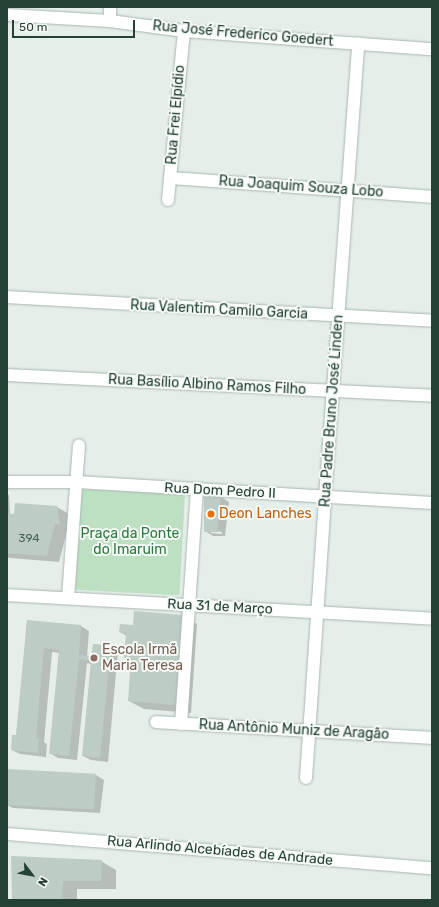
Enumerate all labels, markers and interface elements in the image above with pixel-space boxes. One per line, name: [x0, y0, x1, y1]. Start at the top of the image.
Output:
scale bar: [14, 12, 137, 38]
street label: Rua José Frederico Goedert: [152, 18, 334, 50]
text: 50 m: [19, 20, 47, 34]
street label: Rua Frei Elpídio: [163, 64, 189, 166]
street label: Rua Joaquim Souza Lobo: [218, 173, 384, 201]
street label: Rua Valentim Camilo Garcia: [130, 297, 308, 323]
street label: Rua Padre Bruno José Linden: [317, 314, 347, 508]
street label: Rua Basílio Albino Ramos Filho: [107, 371, 307, 399]
street label: Rua Dom Pedro II: [164, 480, 276, 502]
place label: Deon Lanches: [219, 506, 312, 522]
marker: Deon Lanches: [206, 509, 216, 519]
park label: Praça da Ponte do Imaruim: [81, 526, 179, 558]
house number: 394: [18, 532, 40, 546]
street label: Rua 31 de Março: [167, 596, 273, 618]
place label: Escola Irmã Maria Teresa: [102, 642, 183, 674]
marker: Escola Irmã Maria Teresa: [89, 653, 99, 663]
street label: Rua Antônio Muniz de Aragão: [198, 717, 390, 743]
street label: Rua Arlindo Alcebíades de Andrade: [106, 833, 334, 869]
north arrow: [12, 855, 52, 895]
text: N: [35, 875, 50, 888]

